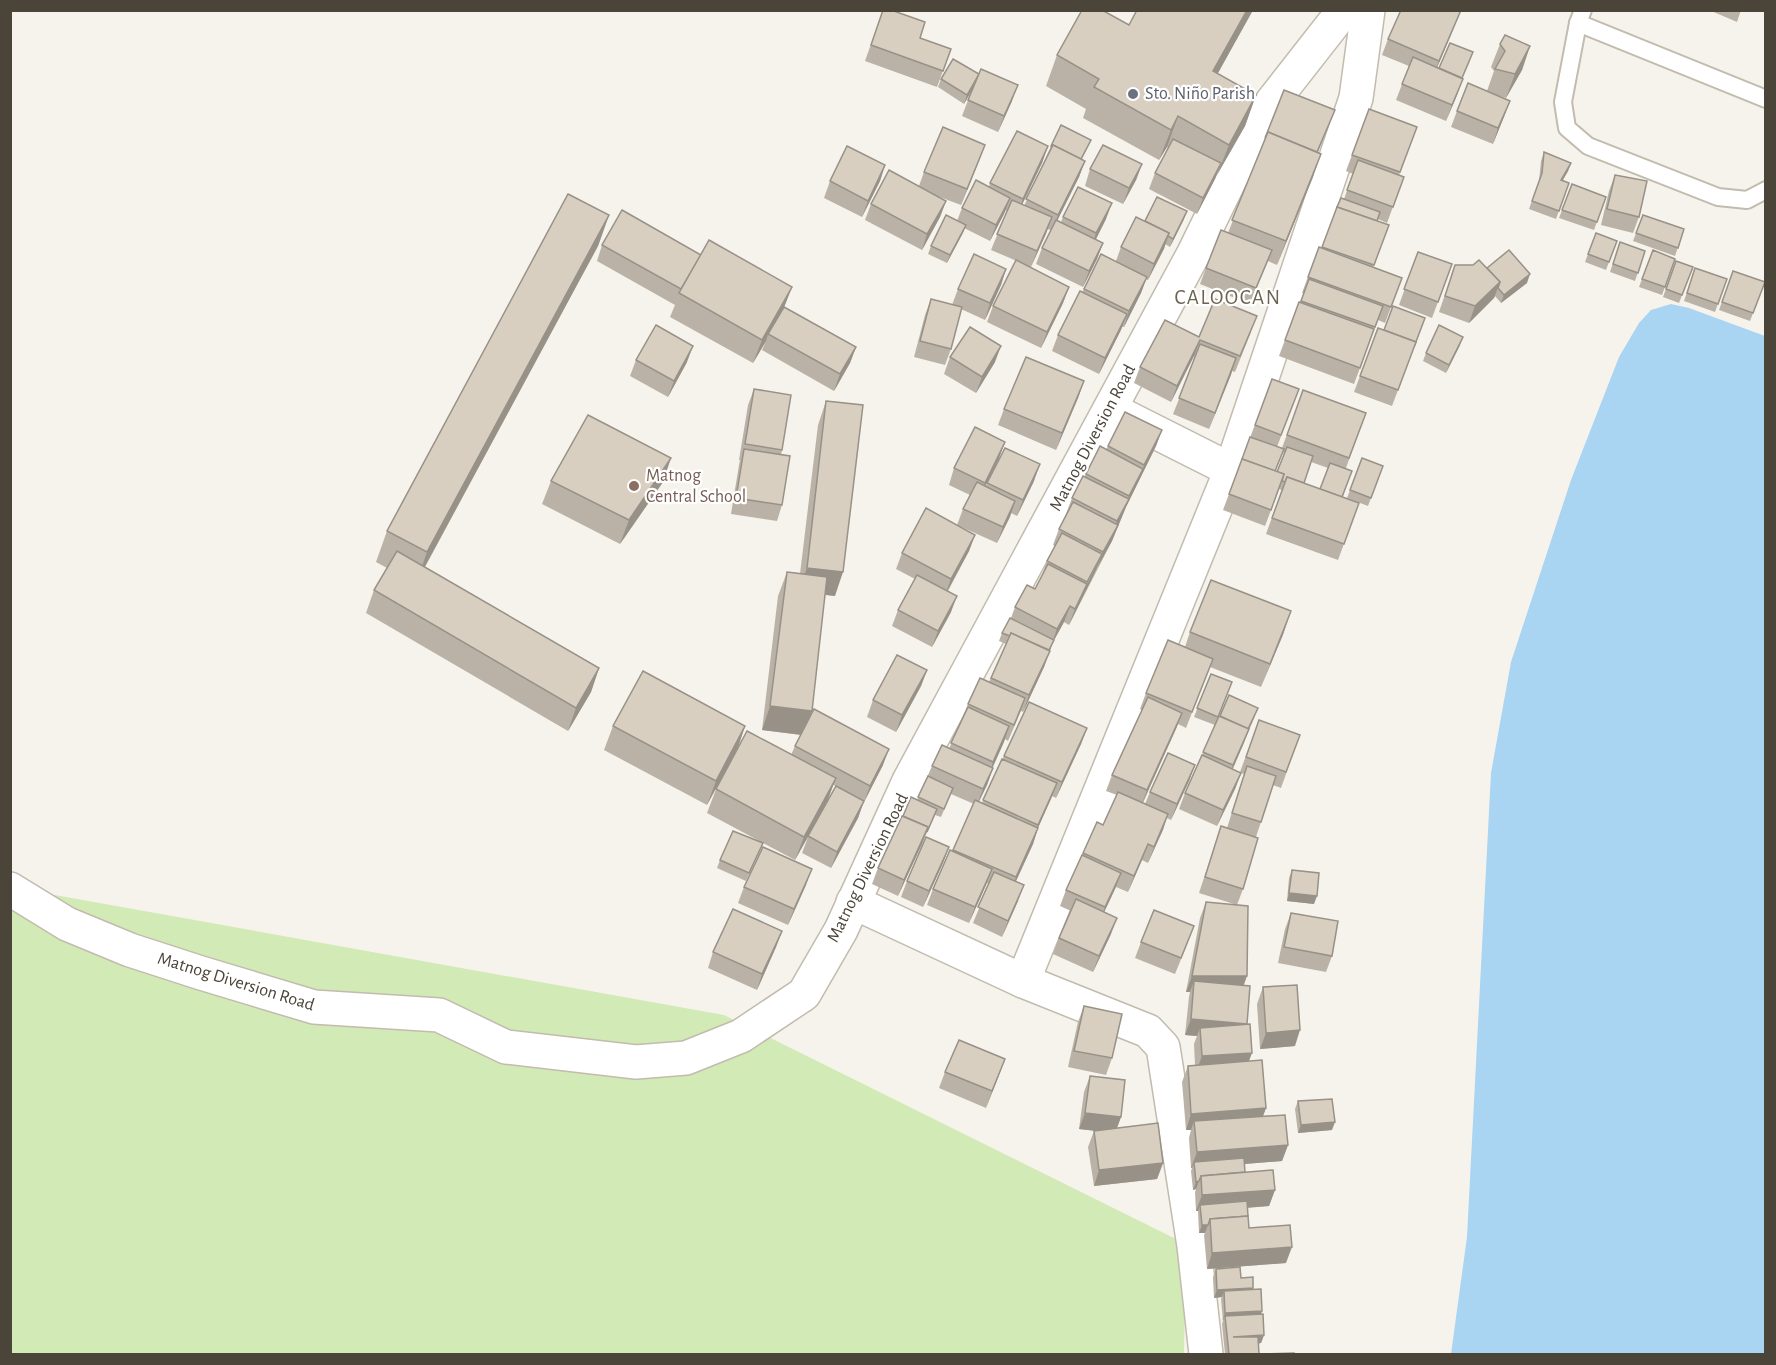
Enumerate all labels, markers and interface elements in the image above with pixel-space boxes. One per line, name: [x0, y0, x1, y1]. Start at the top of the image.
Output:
place label: Sto. Niño Parish: [1145, 85, 1255, 103]
marker: Sto. Niño Parish: [1126, 87, 1140, 101]
district label: CALOOCAN: [1174, 287, 1282, 308]
street label: Matnog Diversion Road: [1047, 362, 1139, 514]
place label: Matnog Central School: [646, 467, 746, 506]
marker: Matnog Central School: [627, 479, 641, 493]
street label: Matnog Diversion Road: [824, 791, 912, 945]
street label: Matnog Diversion Road: [155, 950, 317, 1014]

